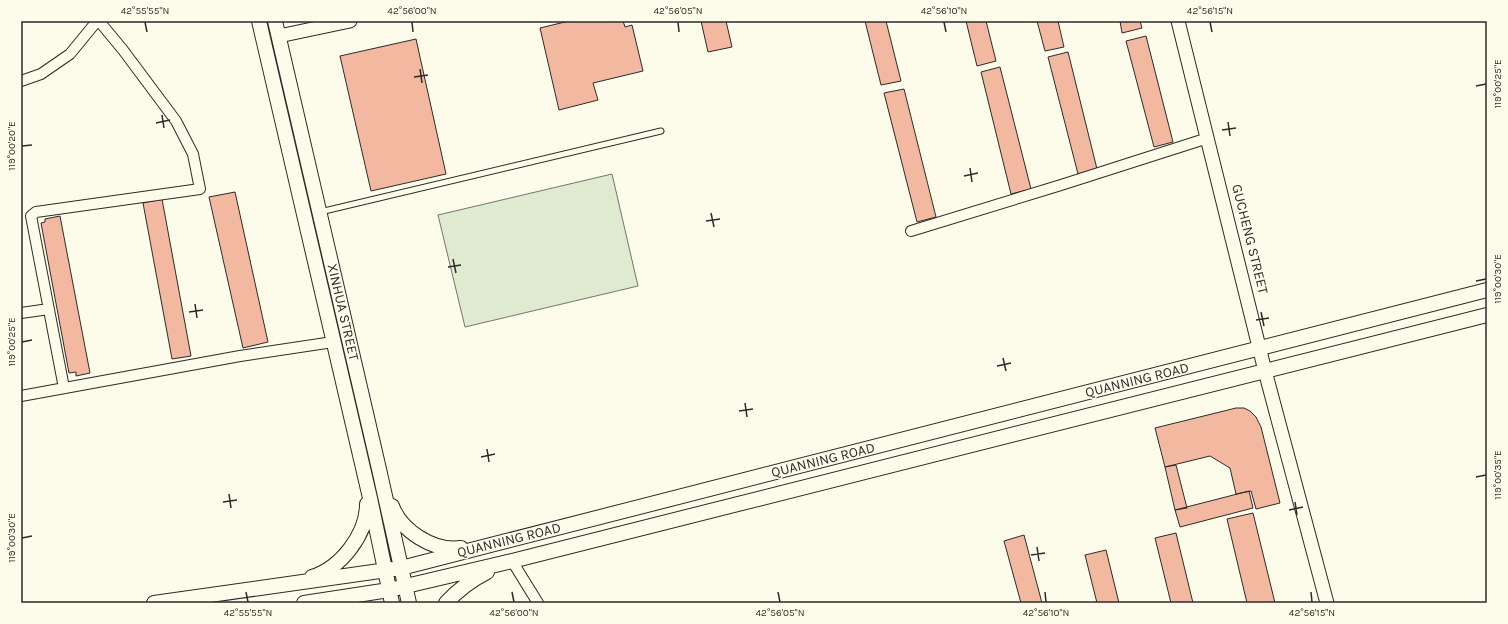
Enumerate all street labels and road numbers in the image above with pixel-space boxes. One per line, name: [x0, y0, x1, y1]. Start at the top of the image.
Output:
street label: GUCHENG STREET: [1228, 182, 1272, 296]
street label: XINHUA STREET: [324, 262, 362, 362]
street label: QUANNING ROAD: [1083, 359, 1191, 401]
street label: QUANNING ROAD: [769, 439, 877, 481]
street label: QUANNING ROAD: [455, 519, 563, 561]

